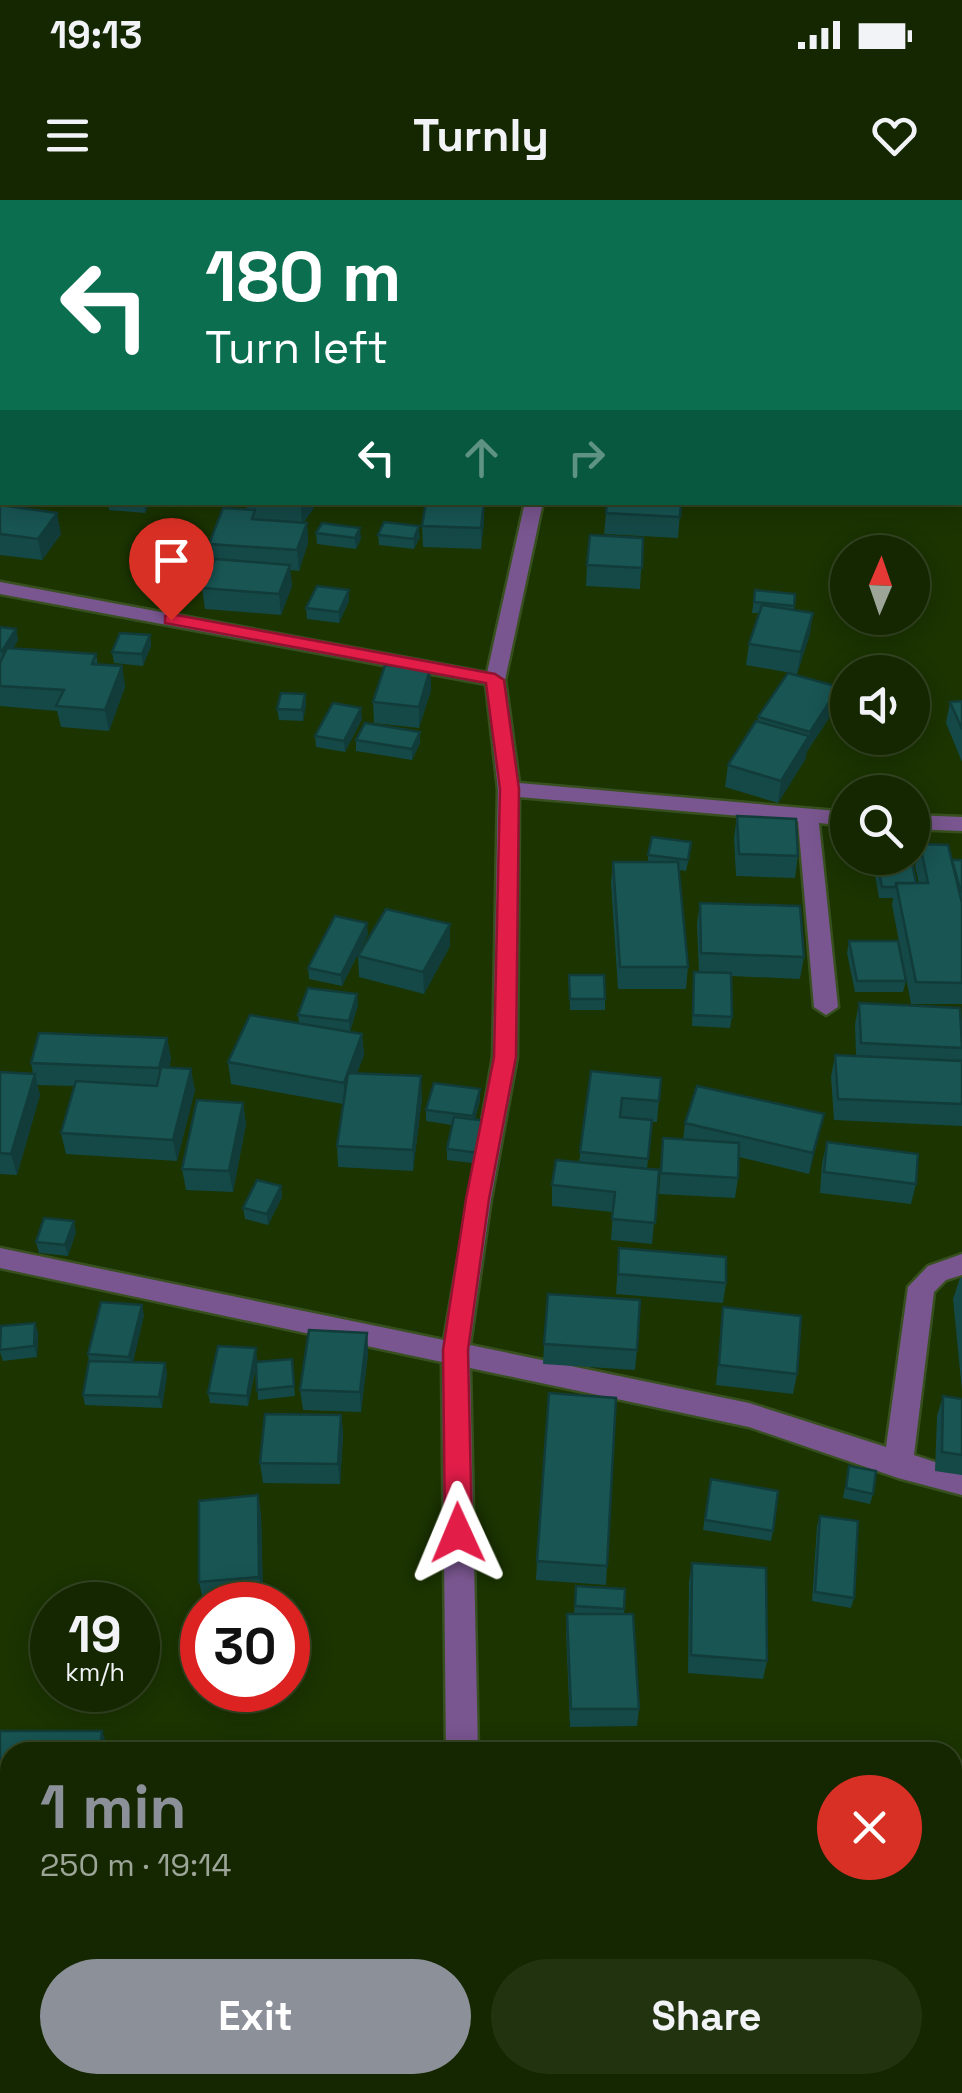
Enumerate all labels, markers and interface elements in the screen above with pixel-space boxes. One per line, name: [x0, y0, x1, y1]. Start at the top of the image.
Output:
text: 19:13: [50, 11, 142, 59]
text: Turnly: [413, 107, 549, 164]
icon: menu: [40, 108, 95, 163]
icon: heart: [867, 108, 922, 163]
text: 180 m: [205, 232, 402, 321]
icon: left: [40, 240, 170, 370]
text: Turn left: [205, 319, 388, 376]
icon: left: [349, 430, 404, 485]
icon: ahead: [454, 430, 509, 485]
icon: right: [559, 430, 614, 485]
pin: [129, 518, 214, 621]
icon: arrive: [144, 533, 199, 588]
north arrow: [830, 535, 930, 635]
map controls: [830, 535, 930, 875]
button: sound: [830, 655, 930, 755]
button: search: [830, 775, 930, 875]
position arrow: [406, 1481, 510, 1585]
speed limit sign: 30: [180, 1582, 310, 1712]
text: 19: [68, 1603, 122, 1667]
text: km/h: [65, 1656, 125, 1688]
text: 1 min: [40, 1769, 187, 1846]
button: close: [817, 1775, 922, 1880]
text: 250 m · 19:14: [40, 1845, 232, 1885]
button: Exit: [40, 1959, 471, 2074]
button: Share: [491, 1959, 922, 2074]

